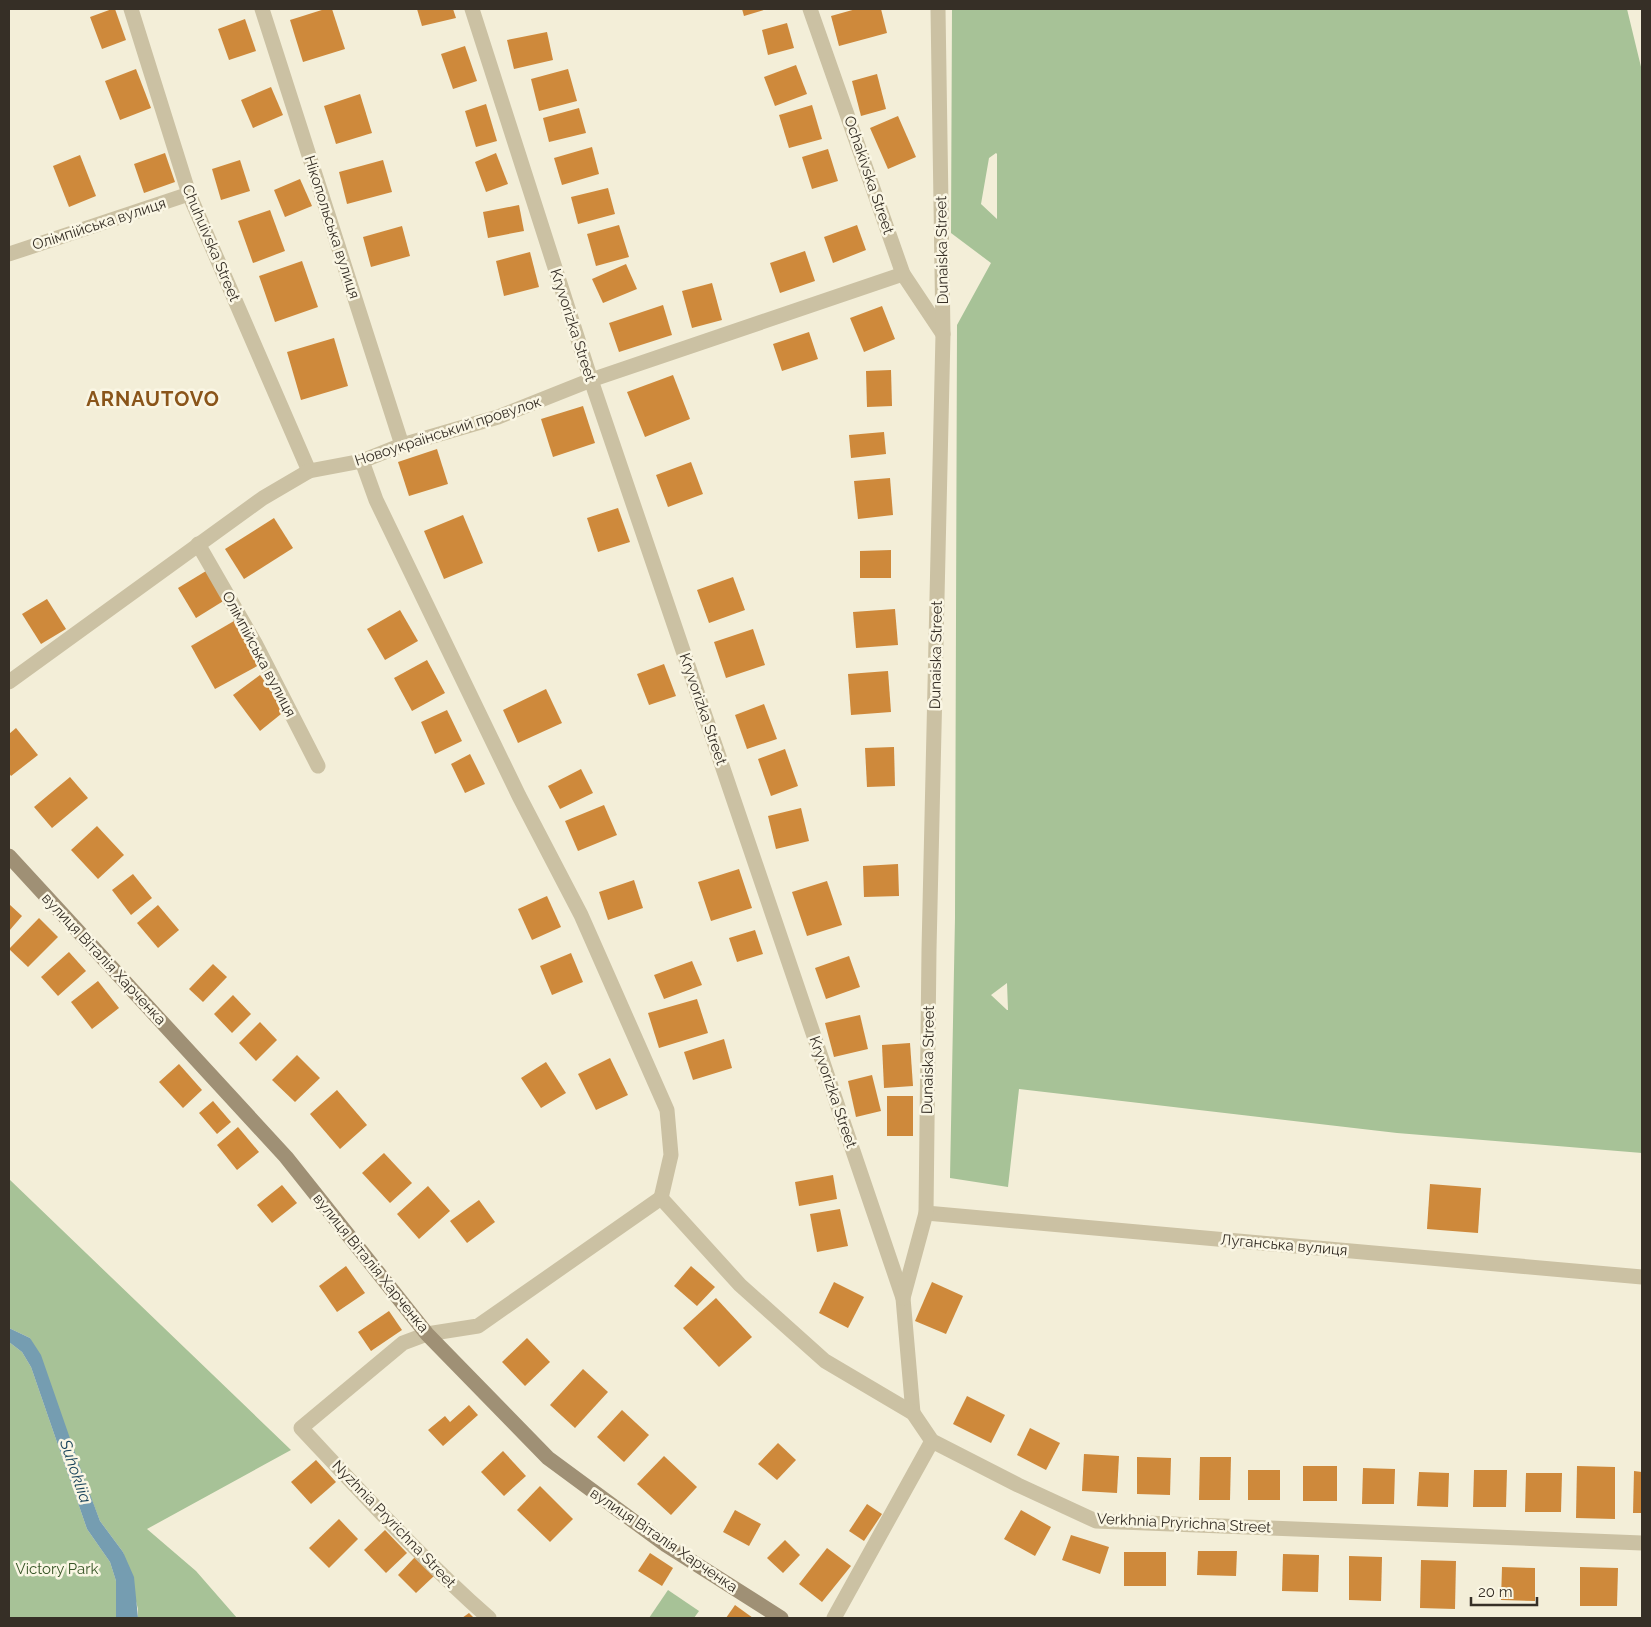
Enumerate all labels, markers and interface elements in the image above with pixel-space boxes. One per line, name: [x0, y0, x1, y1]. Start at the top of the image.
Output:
street label: Ochakivska Street: [840, 113, 898, 237]
street label: Нікопольська вулиця: [300, 153, 364, 301]
street label: Chuhuivska Street: [178, 182, 244, 304]
street label: Олімпійська вулиця: [30, 194, 168, 254]
street label: Dunaiska Street: [932, 196, 952, 304]
street label: Kryvorizka Street: [546, 267, 600, 383]
district label: ARNAUTOVO: [86, 387, 220, 411]
street label: Новоукраїнський провулок: [352, 392, 544, 470]
street label: Олімпійська вулиця: [218, 588, 300, 720]
street label: Dunaiska Street: [926, 601, 946, 709]
street label: Kryvorizka Street: [675, 651, 731, 767]
street label: вулиця Віталія Харченка: [38, 889, 170, 1029]
street label: Dunaiska Street: [918, 1006, 938, 1114]
street label: Kryvorizka Street: [805, 1034, 861, 1150]
street label: вулиця Віталія Харченка: [309, 1190, 433, 1336]
street label: Луганська вулиця: [1220, 1230, 1348, 1260]
water label: Suhokliia: [56, 1436, 95, 1506]
street label: Nyzhnia Pryrichna Street: [328, 1456, 460, 1592]
street label: вулиця Віталія Харченка: [587, 1484, 741, 1596]
street label: Verkhnia Pryrichna Street: [1096, 1509, 1272, 1537]
park label: Victory Park: [16, 1560, 99, 1578]
scale bar: [1471, 1574, 1537, 1606]
text: 20 m: [1478, 1583, 1513, 1601]

